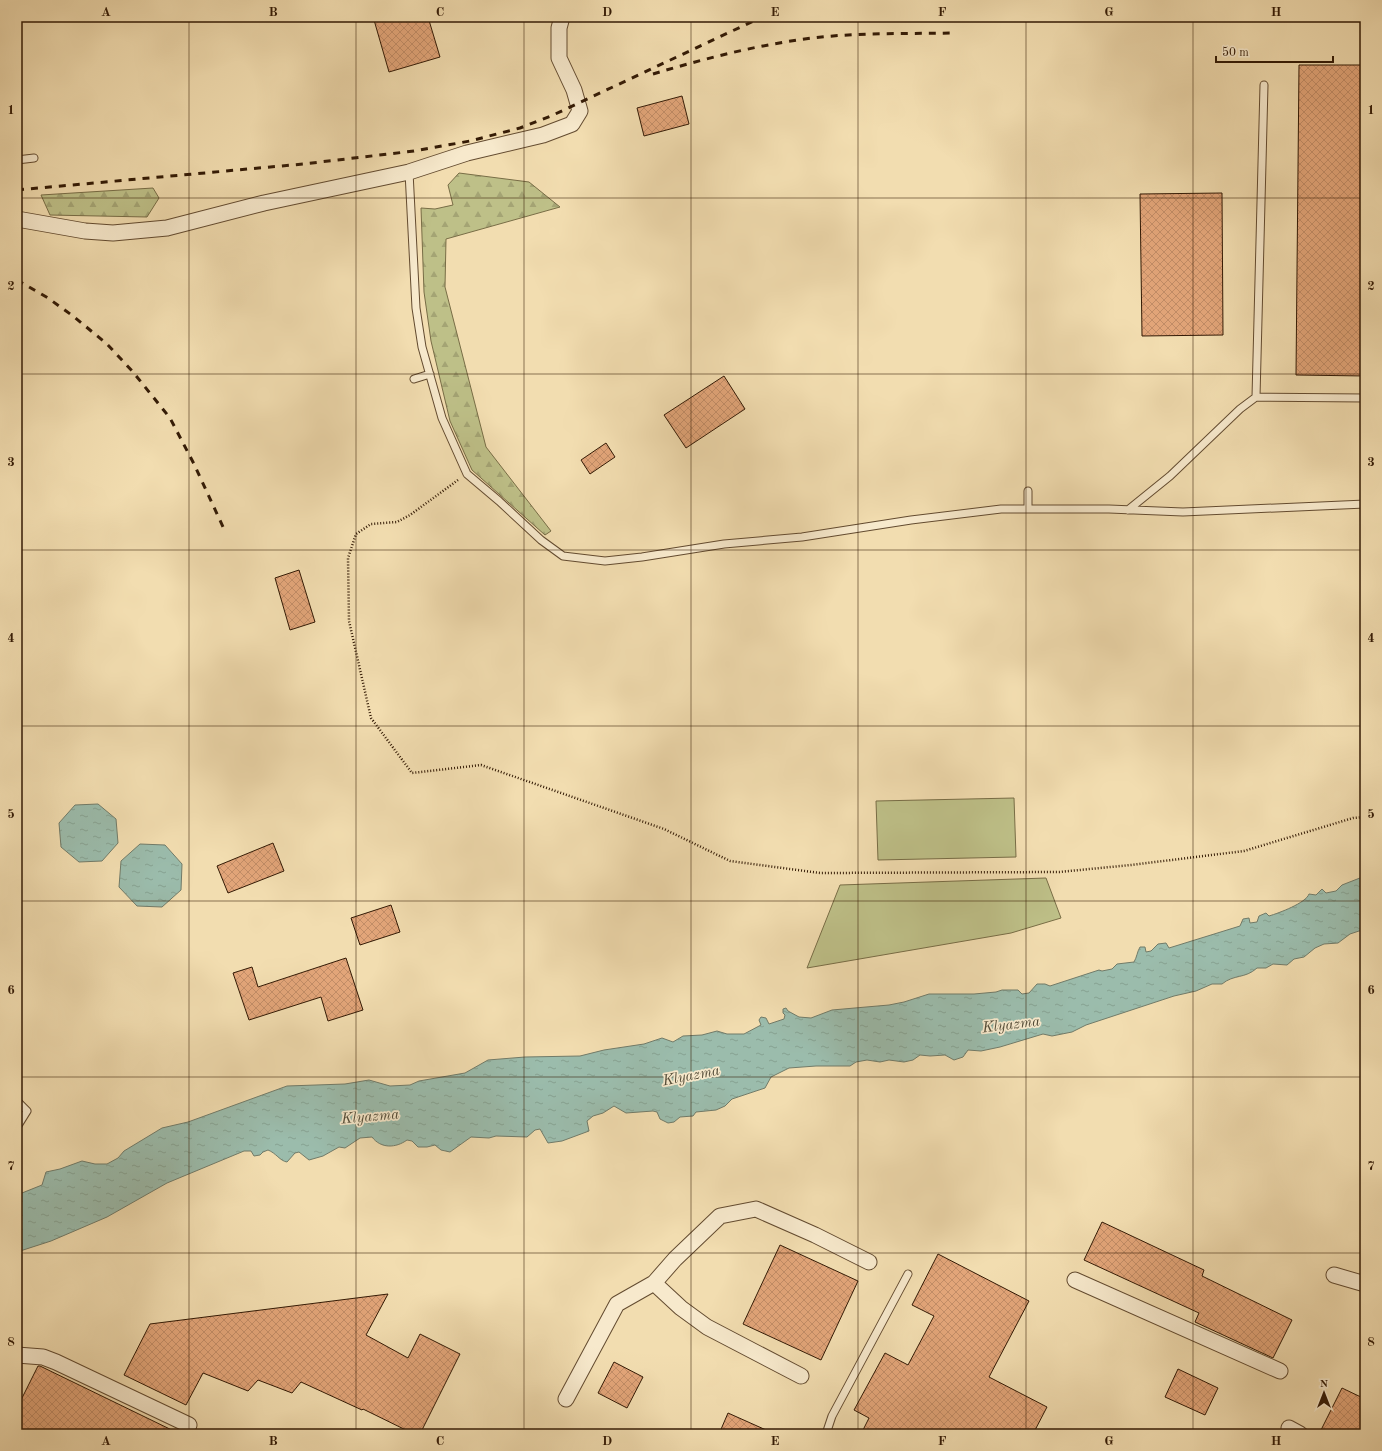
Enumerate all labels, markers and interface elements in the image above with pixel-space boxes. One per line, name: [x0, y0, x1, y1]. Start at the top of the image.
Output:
text: A: [101, 6, 111, 19]
text: B: [268, 6, 278, 19]
text: C: [436, 6, 444, 19]
text: D: [602, 6, 612, 19]
text: E: [771, 6, 780, 19]
text: F: [938, 6, 947, 19]
text: G: [1104, 6, 1114, 19]
text: H: [1271, 6, 1282, 19]
scale bar: [1216, 38, 1333, 64]
text: 50 m: [1222, 46, 1249, 59]
text: 1: [7, 104, 15, 117]
text: 1: [1367, 104, 1375, 117]
text: 2: [7, 280, 15, 293]
text: 2: [1367, 280, 1375, 293]
text: 3: [7, 456, 15, 469]
text: 3: [1367, 456, 1375, 469]
text: 4: [7, 632, 15, 645]
text: 4: [1367, 632, 1375, 645]
text: 5: [7, 808, 15, 821]
text: 5: [1367, 808, 1375, 821]
text: 6: [7, 984, 15, 997]
text: 6: [1367, 984, 1375, 997]
water label: Klyazma: [980, 1015, 1041, 1037]
water label: Klyazma: [660, 1064, 721, 1090]
water label: Klyazma: [340, 1107, 400, 1128]
text: 7: [7, 1160, 15, 1173]
text: 7: [1367, 1160, 1375, 1173]
text: 8: [7, 1336, 15, 1349]
text: 8: [1367, 1336, 1375, 1349]
north arrow: [1304, 1373, 1344, 1413]
text: N: [1320, 1379, 1329, 1390]
text: A: [101, 1435, 111, 1448]
text: B: [268, 1435, 278, 1448]
text: C: [436, 1435, 444, 1448]
text: D: [602, 1435, 612, 1448]
text: E: [771, 1435, 780, 1448]
text: F: [938, 1435, 947, 1448]
text: G: [1104, 1435, 1114, 1448]
text: H: [1271, 1435, 1282, 1448]

